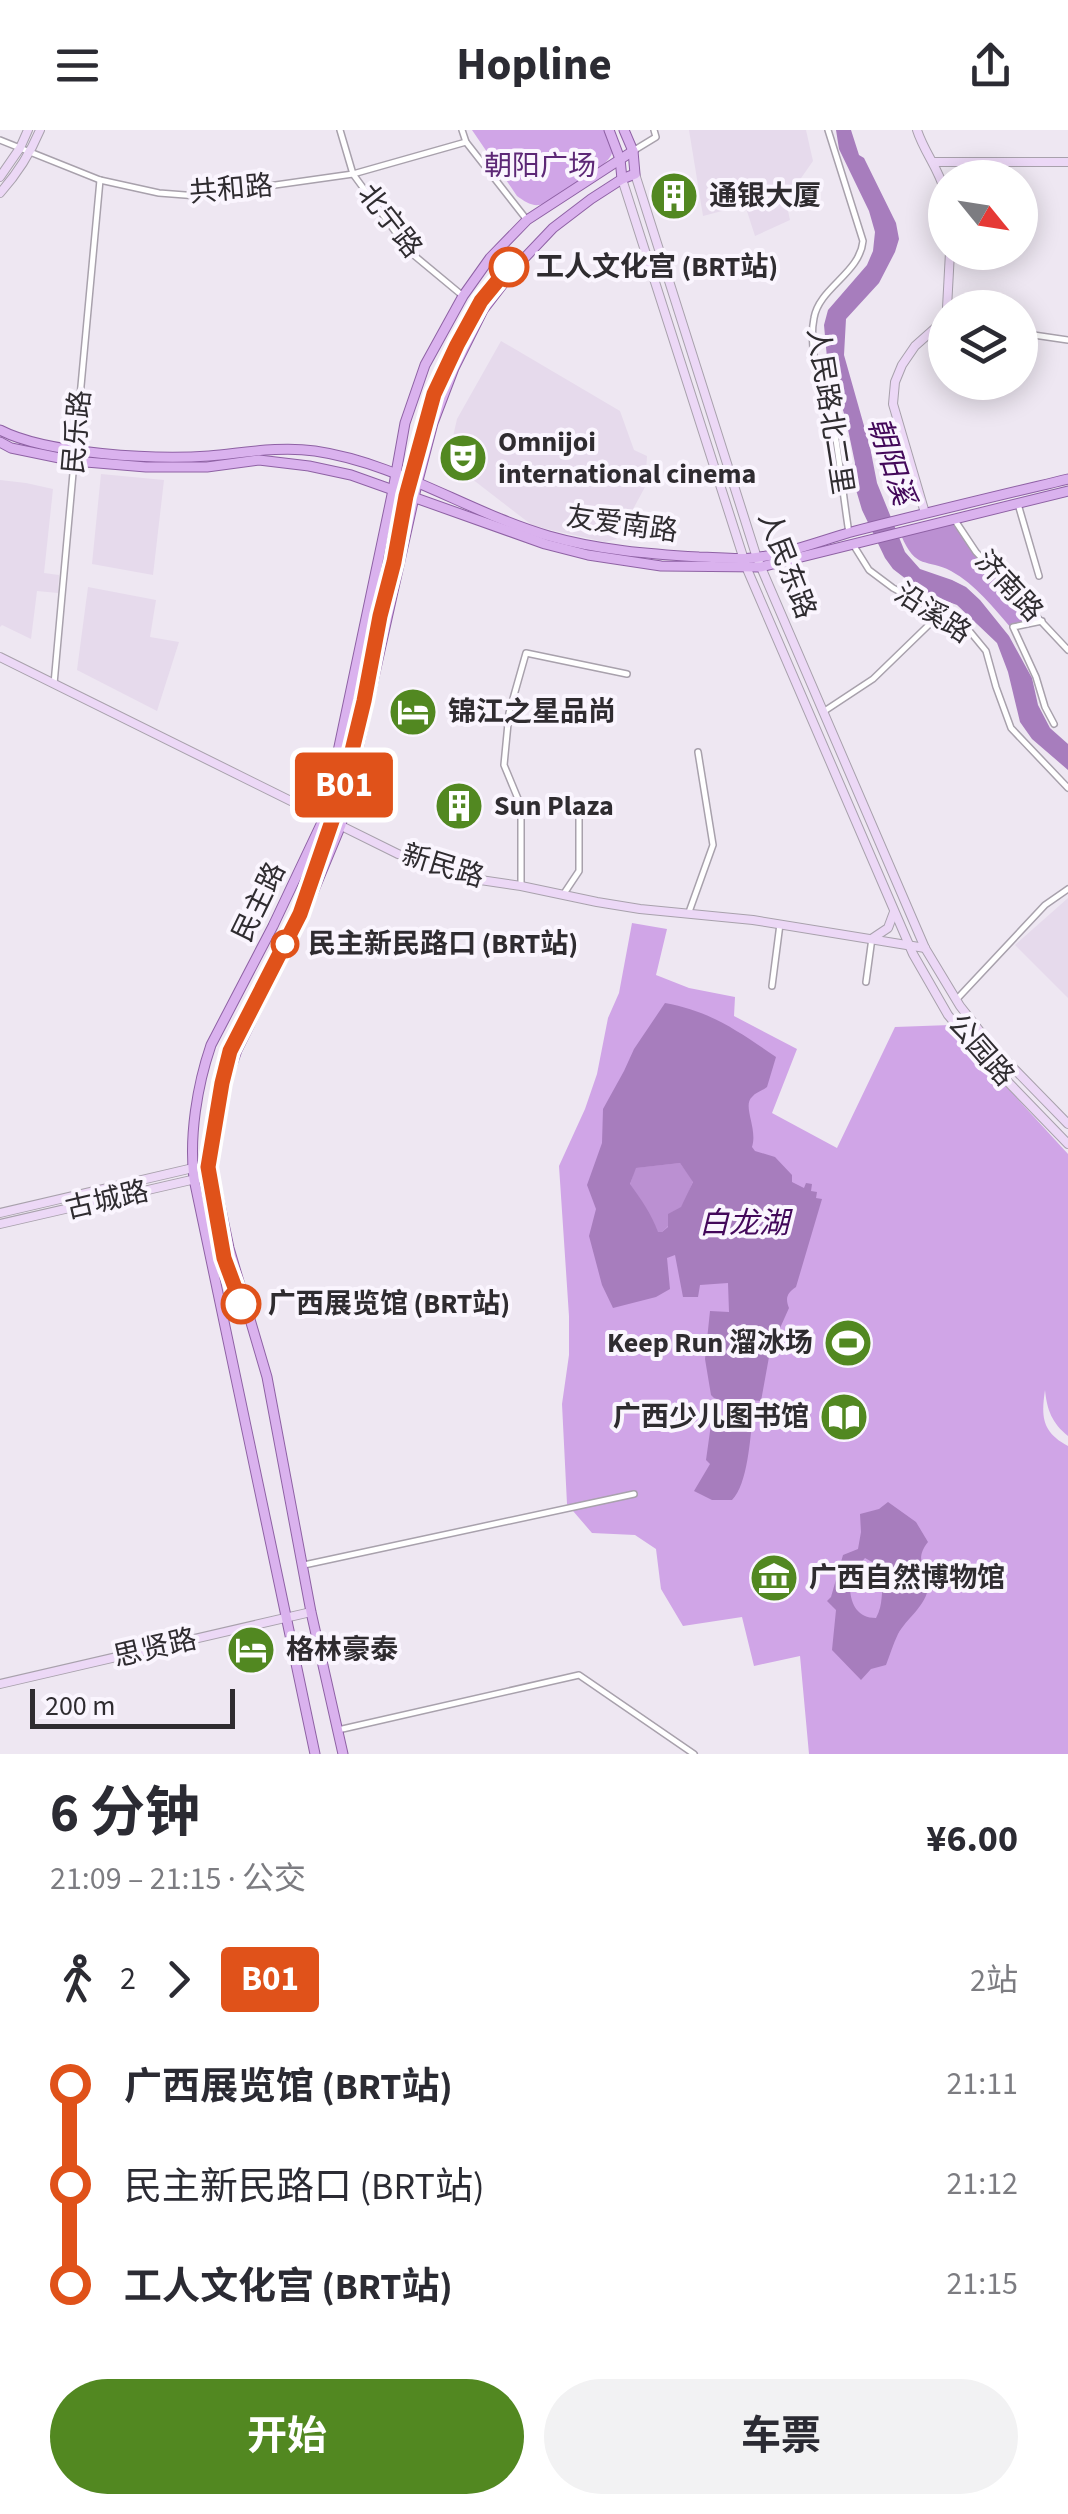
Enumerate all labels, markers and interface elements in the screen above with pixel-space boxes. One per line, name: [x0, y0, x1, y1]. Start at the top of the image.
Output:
text: Hopline: [456, 33, 612, 97]
icon: menu: [50, 38, 105, 93]
icon: share: [963, 38, 1018, 93]
park label: 朝阳广场: [484, 146, 596, 186]
north arrow: [928, 160, 1038, 270]
map controls: [928, 160, 1038, 400]
street label: 共和路: [187, 165, 275, 213]
building icon: 通银大厦: [648, 170, 700, 222]
street label: 北宁路: [348, 176, 432, 266]
place label: 通银大厦: [709, 176, 821, 216]
place label: 工人文化宫 (BRT站): [536, 247, 778, 287]
marker: 工人文化宫 (BRT站): [490, 248, 528, 286]
button: layers: [928, 290, 1038, 400]
street label: 人民路北二里: [797, 325, 863, 497]
street label: 民乐路: [53, 388, 101, 476]
water label: 朝阳溪: [857, 412, 926, 513]
place label: Omnijoi international cinema: [498, 422, 756, 494]
theatre icon: Omnijoi international cinema: [437, 432, 489, 484]
street label: 友爱南路: [564, 496, 680, 552]
street label: 人民东路: [748, 506, 826, 624]
street label: 济南路: [966, 542, 1052, 630]
street label: 沿溪路: [887, 573, 979, 653]
hotel icon: 锦江之星品尚: [387, 686, 439, 738]
place label: 锦江之星品尚: [448, 692, 616, 732]
line badge: B01: [286, 752, 402, 818]
text: B01: [315, 760, 373, 810]
building icon: Sun Plaza: [433, 780, 485, 832]
place label: Sun Plaza: [494, 786, 614, 826]
street label: 新民路: [397, 835, 489, 897]
street label: 民主路: [223, 855, 295, 949]
place label: 民主新民路口 (BRT站): [308, 924, 578, 964]
marker: 民主新民路口 (BRT站): [272, 931, 298, 957]
street label: 公园路: [938, 1005, 1024, 1095]
street label: 古城路: [62, 1171, 152, 1229]
water label: 白龙湖: [699, 1202, 793, 1245]
place label: 广西展览馆 (BRT站): [268, 1284, 510, 1324]
marker: 广西展览馆 (BRT站): [222, 1285, 260, 1323]
sports icon: Keep Run 溜冰场: [822, 1317, 874, 1369]
place label: Keep Run 溜冰场: [607, 1323, 813, 1363]
library icon: 广西少儿图书馆: [818, 1391, 870, 1443]
place label: 广西少儿图书馆: [613, 1397, 809, 1437]
museum icon: 广西自然博物馆: [748, 1552, 800, 1604]
place label: 广西自然博物馆: [809, 1558, 1005, 1598]
street label: 思贤路: [110, 1619, 200, 1677]
hotel icon: 格林豪泰: [225, 1624, 277, 1676]
place label: 格林豪泰: [286, 1630, 398, 1670]
scale bar: [30, 1684, 235, 1728]
text: 200 m: [45, 1686, 116, 1726]
text: 6 分钟: [50, 1775, 200, 1853]
text: ¥6.00: [926, 1812, 1018, 1866]
text: 21:09 – 21:15 · 公交: [50, 1856, 306, 1902]
icon: walk: [50, 1952, 105, 2007]
icon: forward: [151, 1952, 206, 2007]
text: B01: [241, 1954, 299, 2004]
text: 2: [120, 1956, 136, 2002]
text: 2站: [970, 1958, 1018, 2004]
text: 广西展览馆 (BRT站): [124, 2060, 452, 2114]
text: 21:11: [946, 2061, 1018, 2107]
text: 民主新民路口 (BRT站): [124, 2160, 484, 2214]
text: 21:12: [946, 2161, 1018, 2207]
text: 工人文化宫 (BRT站): [124, 2260, 452, 2314]
text: 21:15: [946, 2261, 1018, 2307]
button: 开始: [50, 2379, 524, 2494]
button: 车票: [544, 2379, 1018, 2494]

